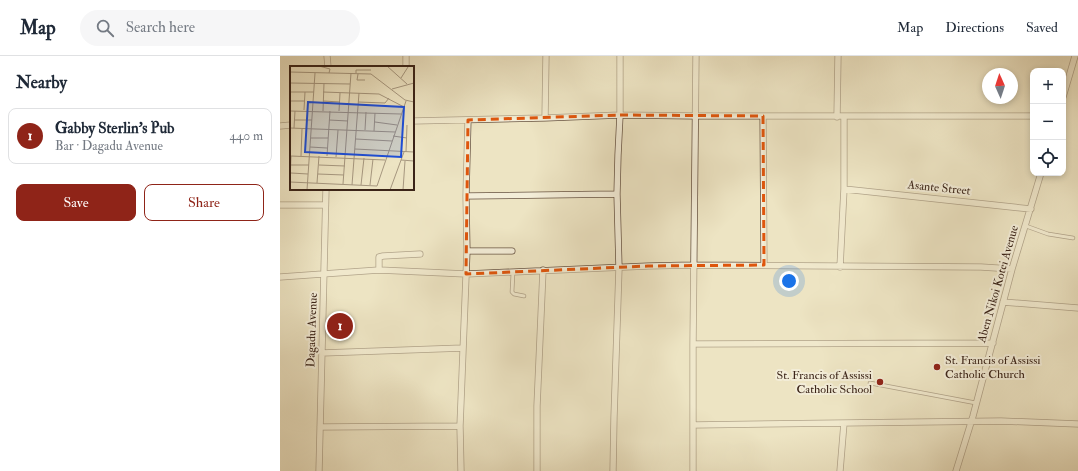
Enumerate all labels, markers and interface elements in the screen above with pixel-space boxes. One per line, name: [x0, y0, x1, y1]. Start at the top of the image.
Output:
search box: [80, 10, 360, 46]
text: Map: [20, 16, 56, 40]
icon: search: [94, 17, 116, 39]
text: Search here: [126, 18, 195, 37]
text: Map: [897, 19, 923, 36]
text: Directions: [945, 19, 1004, 36]
text: Saved: [1026, 19, 1058, 36]
inset map: [290, 66, 414, 190]
north arrow: [982, 68, 1018, 104]
map controls: [1030, 68, 1066, 176]
button: +: [1030, 68, 1066, 104]
text: Nearby: [16, 72, 67, 93]
button: −: [1030, 104, 1066, 140]
text: Gabby Sterlin's Pub: [55, 119, 174, 138]
text: 1: [28, 128, 32, 144]
text: 440 m: [229, 128, 263, 144]
text: Bar · Dagadu Avenue: [55, 138, 163, 154]
button: locate: [1030, 140, 1066, 176]
street label: Asante Street: [906, 177, 971, 199]
button: Save: [16, 184, 136, 221]
button: Share: [144, 184, 264, 221]
street label: Aben Nikoi Kotei Avenue: [974, 224, 1022, 345]
your location: [779, 271, 799, 291]
street label: Dagadu Avenue: [303, 292, 321, 368]
pin: 1: [327, 311, 353, 341]
place label: St. Francis of Assissi Catholic Church: [945, 353, 1041, 382]
marker: St. Francis of Assissi Catholic Church: [932, 362, 942, 372]
place label: St. Francis of Assissi Catholic School: [776, 368, 872, 397]
marker: St. Francis of Assissi Catholic School: [875, 377, 885, 387]

